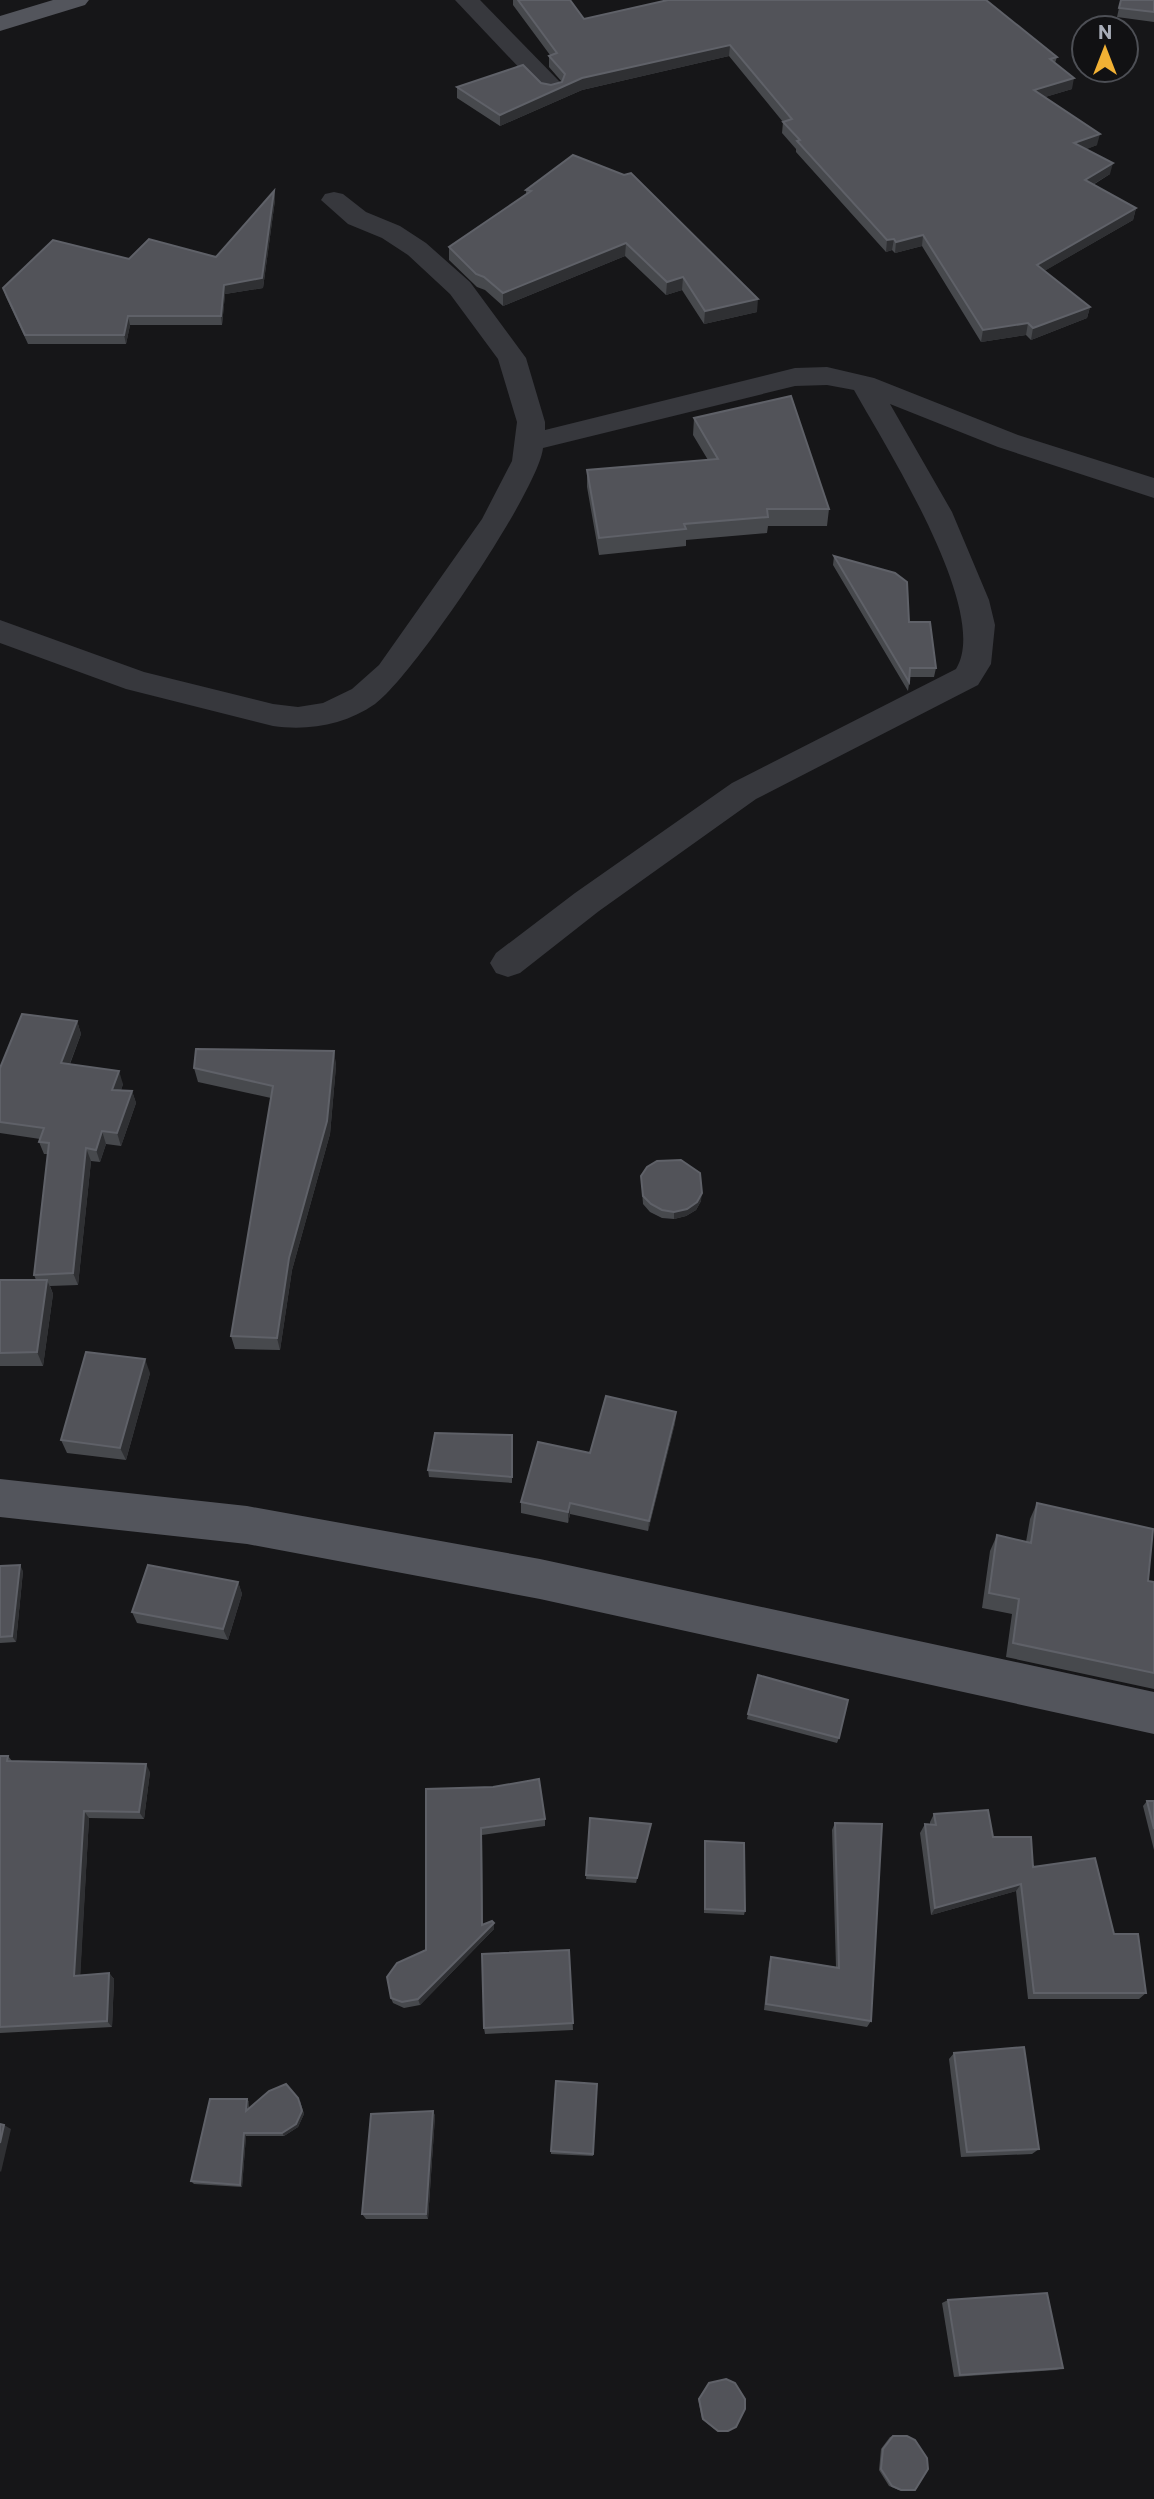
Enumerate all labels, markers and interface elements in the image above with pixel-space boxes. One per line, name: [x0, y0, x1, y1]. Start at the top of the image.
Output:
north arrow: [1070, 14, 1140, 84]
text: N: [1098, 20, 1112, 43]

